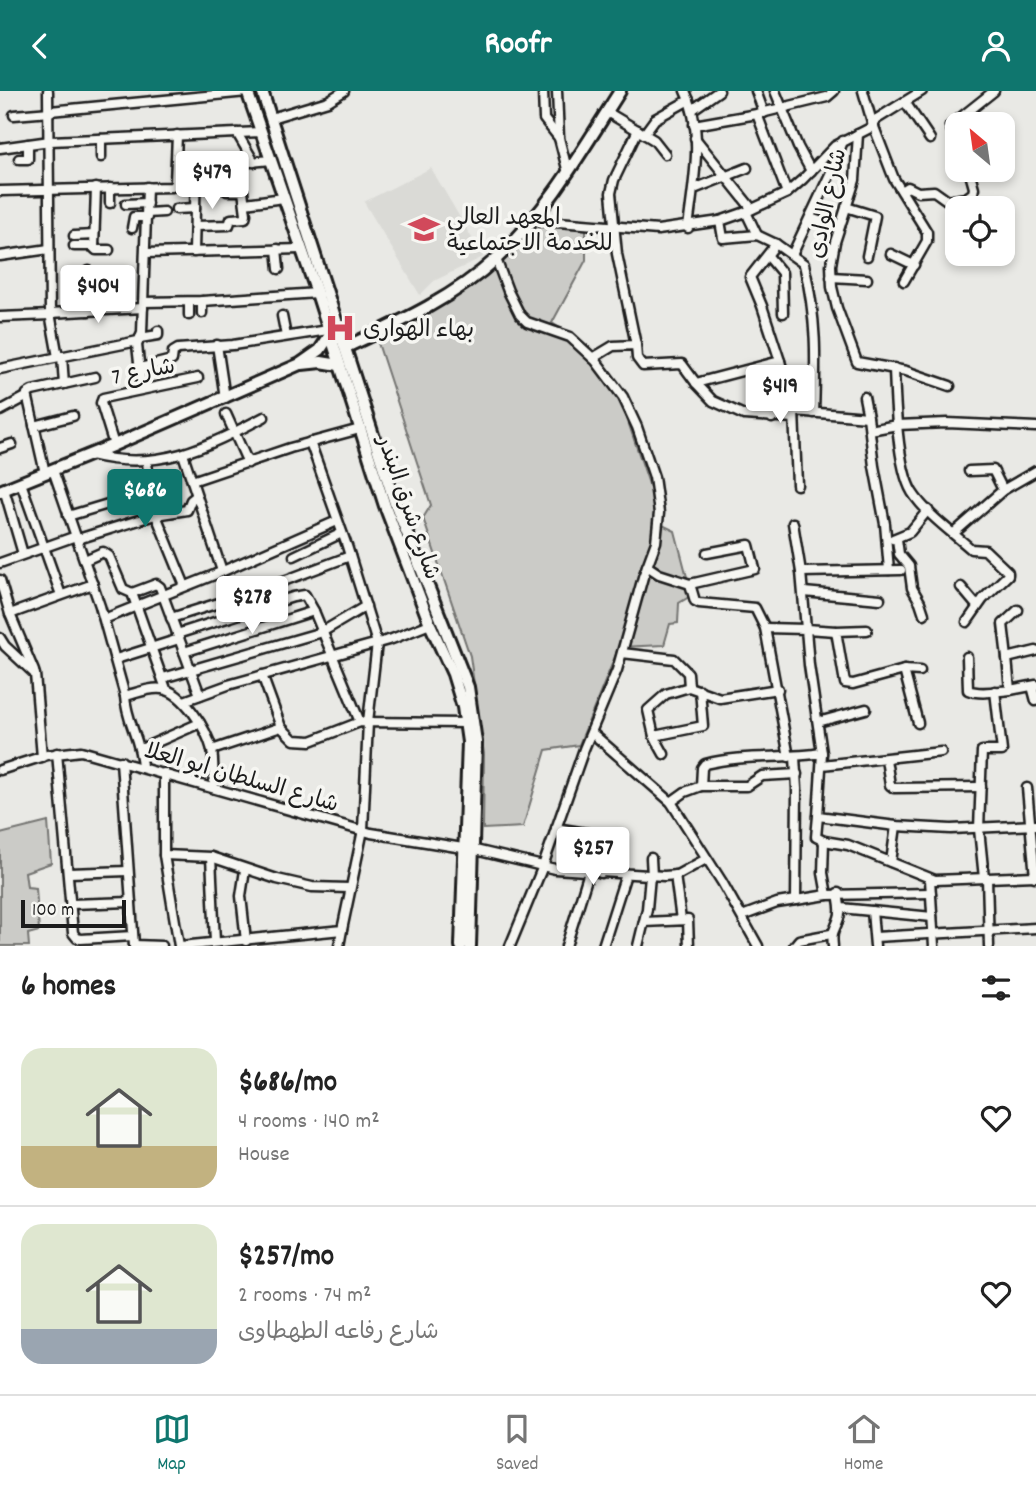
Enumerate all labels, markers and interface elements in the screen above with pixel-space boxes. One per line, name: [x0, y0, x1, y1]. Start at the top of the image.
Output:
text: Roofr: [484, 23, 552, 69]
icon: back: [21, 27, 59, 65]
icon: person: [977, 27, 1015, 65]
north arrow: [945, 112, 1015, 182]
map controls: [945, 112, 1015, 266]
street label: شارع الوادى: [802, 146, 857, 262]
pin: $479: [171, 151, 253, 211]
text: $479: [192, 157, 232, 190]
button: locate: [945, 196, 1015, 266]
place label: المعهد العالى للخدمة الاجتماعية: [447, 203, 613, 262]
school or university icon: المعهد العالى للخدمة الاجتماعية: [407, 212, 441, 246]
pin: $404: [57, 265, 139, 325]
text: $404: [76, 271, 120, 304]
hospital icon: بهاء الهوارى: [323, 311, 357, 345]
place label: بهاء الهوارى: [363, 315, 474, 348]
street label: شارع 7: [109, 351, 178, 396]
pin: $419: [739, 365, 821, 425]
text: $419: [762, 371, 798, 404]
street label: شارع شرق البندر: [366, 430, 447, 585]
pin: $686: [104, 469, 186, 529]
text: $686: [123, 475, 167, 508]
pin: $278: [211, 577, 293, 636]
text: $278: [232, 582, 272, 615]
street label: شارع السلطان ابو العلا: [140, 736, 342, 823]
pin: $257: [552, 827, 634, 887]
text: $257: [572, 833, 614, 866]
scale bar: [21, 897, 126, 929]
text: 100 m: [32, 898, 74, 925]
text: 6 homes: [21, 967, 116, 1010]
icon: filters: [977, 969, 1015, 1007]
text: $686/mo: [238, 1063, 337, 1106]
icon: home: [77, 1076, 161, 1160]
icon: heart: [977, 1099, 1015, 1137]
text: 4 rooms · 140 m²: [238, 1106, 380, 1139]
text: House: [238, 1139, 290, 1172]
text: $257/mo: [238, 1237, 334, 1280]
icon: home: [77, 1252, 161, 1336]
icon: heart: [977, 1275, 1015, 1313]
text: 2 rooms · 74 m²: [238, 1280, 371, 1313]
text: شارع رفاعه الطهطاوى: [238, 1317, 439, 1350]
tab: Map: [153, 1410, 191, 1479]
tab: Saved: [496, 1410, 538, 1479]
tab: Home: [844, 1410, 883, 1479]

